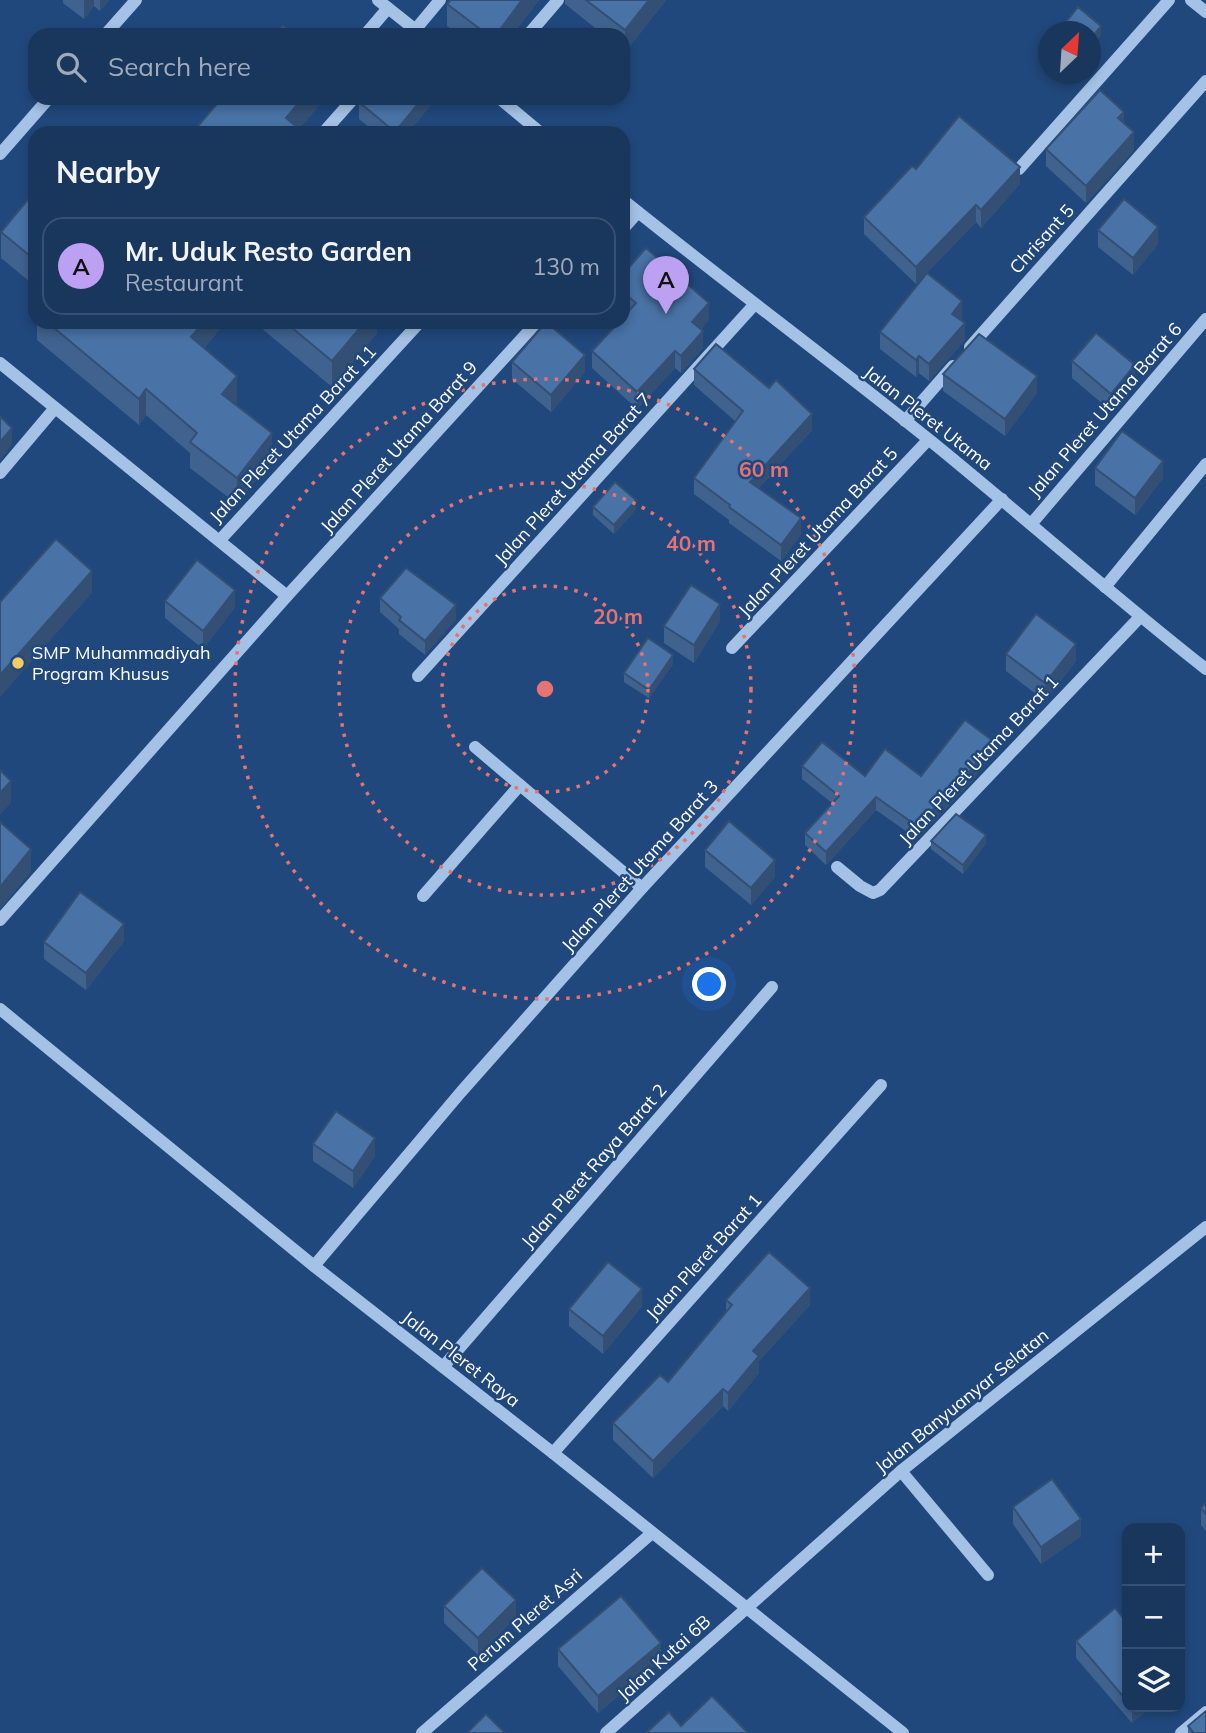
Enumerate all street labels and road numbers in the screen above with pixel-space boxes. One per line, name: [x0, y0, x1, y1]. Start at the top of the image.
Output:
street label: Chrisant 5: [1004, 199, 1079, 278]
street label: Jalan Pleret Utama Barat 6: [1023, 318, 1187, 502]
street label: Jalan Pleret Utama Barat 11: [204, 340, 381, 527]
street label: Jalan Pleret Utama Barat 9: [315, 356, 482, 537]
street label: Jalan Pleret Utama: [859, 360, 997, 475]
street label: Jalan Pleret Utama Barat 7: [489, 388, 656, 569]
street label: Jalan Pleret Utama Barat 5: [733, 442, 902, 621]
street label: Jalan Pleret Utama Barat 1: [894, 670, 1063, 849]
street label: Jalan Pleret Utama Barat 3: [556, 775, 723, 956]
street label: Jalan Pleret Raya Barat 2: [516, 1079, 671, 1253]
street label: Jalan Pleret Barat 1: [641, 1189, 766, 1325]
street label: Jalan Pleret Raya: [398, 1305, 525, 1412]
street label: Jalan Banyuanyar Selatan: [870, 1323, 1053, 1478]
street label: Perum Pleret Asri: [463, 1564, 587, 1676]
street label: Jalan Kutai 6B: [612, 1610, 715, 1706]

